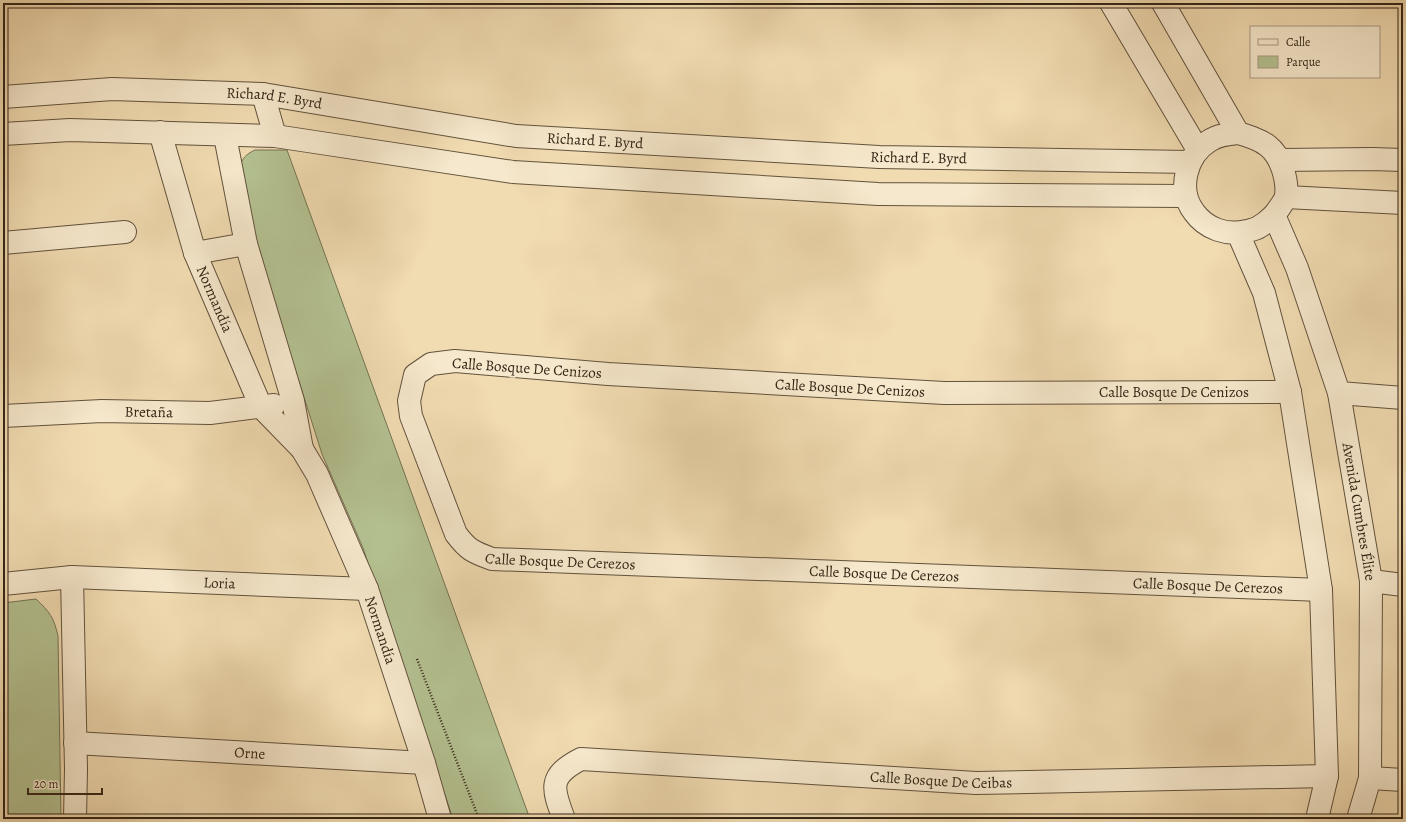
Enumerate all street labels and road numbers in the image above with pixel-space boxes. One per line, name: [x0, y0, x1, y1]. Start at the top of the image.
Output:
street label: Richard E. Byrd: [226, 83, 325, 114]
street label: Richard E. Byrd: [546, 128, 645, 153]
street label: Richard E. Byrd: [870, 147, 968, 168]
street label: Normandía: [192, 263, 238, 335]
street label: Calle Bosque De Cenizos: [451, 353, 603, 383]
street label: Calle Bosque De Cenizos: [775, 374, 925, 402]
street label: Calle Bosque De Cenizos: [1099, 382, 1249, 402]
street label: Bretaña: [124, 401, 173, 422]
street label: Avenida Cumbres Élite: [1337, 440, 1381, 582]
street label: Calle Bosque De Cerezos: [482, 547, 636, 574]
street label: Calle Bosque De Cerezos: [809, 561, 960, 586]
street label: Loria: [203, 572, 236, 594]
street label: Calle Bosque De Cerezos: [1132, 573, 1283, 599]
street label: Normandía: [360, 593, 401, 667]
street label: Orne: [234, 742, 266, 764]
street label: Calle Bosque De Ceibas: [869, 767, 1012, 793]

